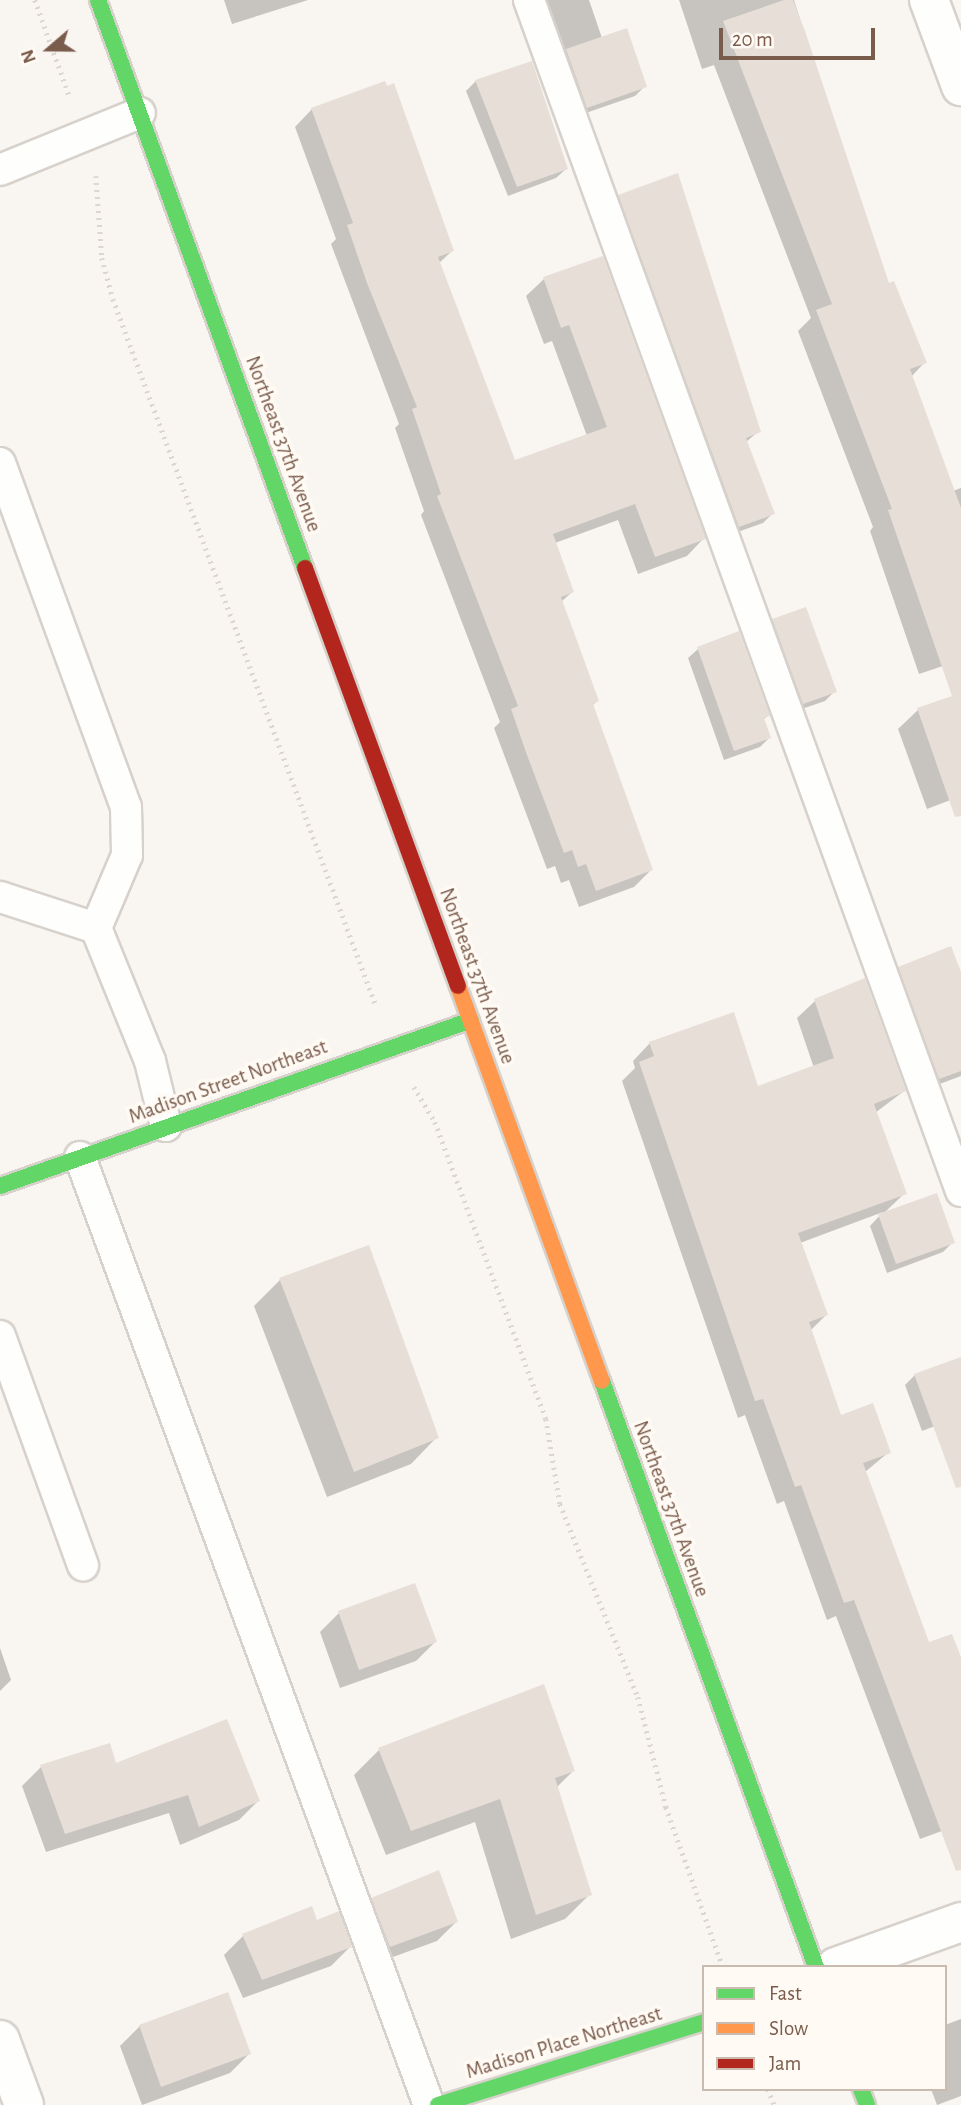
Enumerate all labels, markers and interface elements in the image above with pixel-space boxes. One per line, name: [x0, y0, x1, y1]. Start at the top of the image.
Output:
north arrow: [14, 14, 84, 84]
scale bar: [723, 14, 879, 58]
text: 20 m: [732, 29, 773, 50]
text: N: [18, 47, 40, 66]
street label: Northeast 37th Avenue: [239, 353, 327, 535]
street label: Northeast 37th Avenue: [433, 885, 521, 1067]
street label: Madison Street Northeast: [125, 1034, 331, 1130]
street label: Northeast 37th Avenue: [627, 1418, 715, 1600]
legend: [702, 1965, 947, 2091]
text: Fast: [769, 1983, 802, 2004]
street label: Madison Place Northeast: [463, 2001, 665, 2085]
text: Slow: [769, 2018, 808, 2039]
text: Jam: [769, 2053, 801, 2074]

